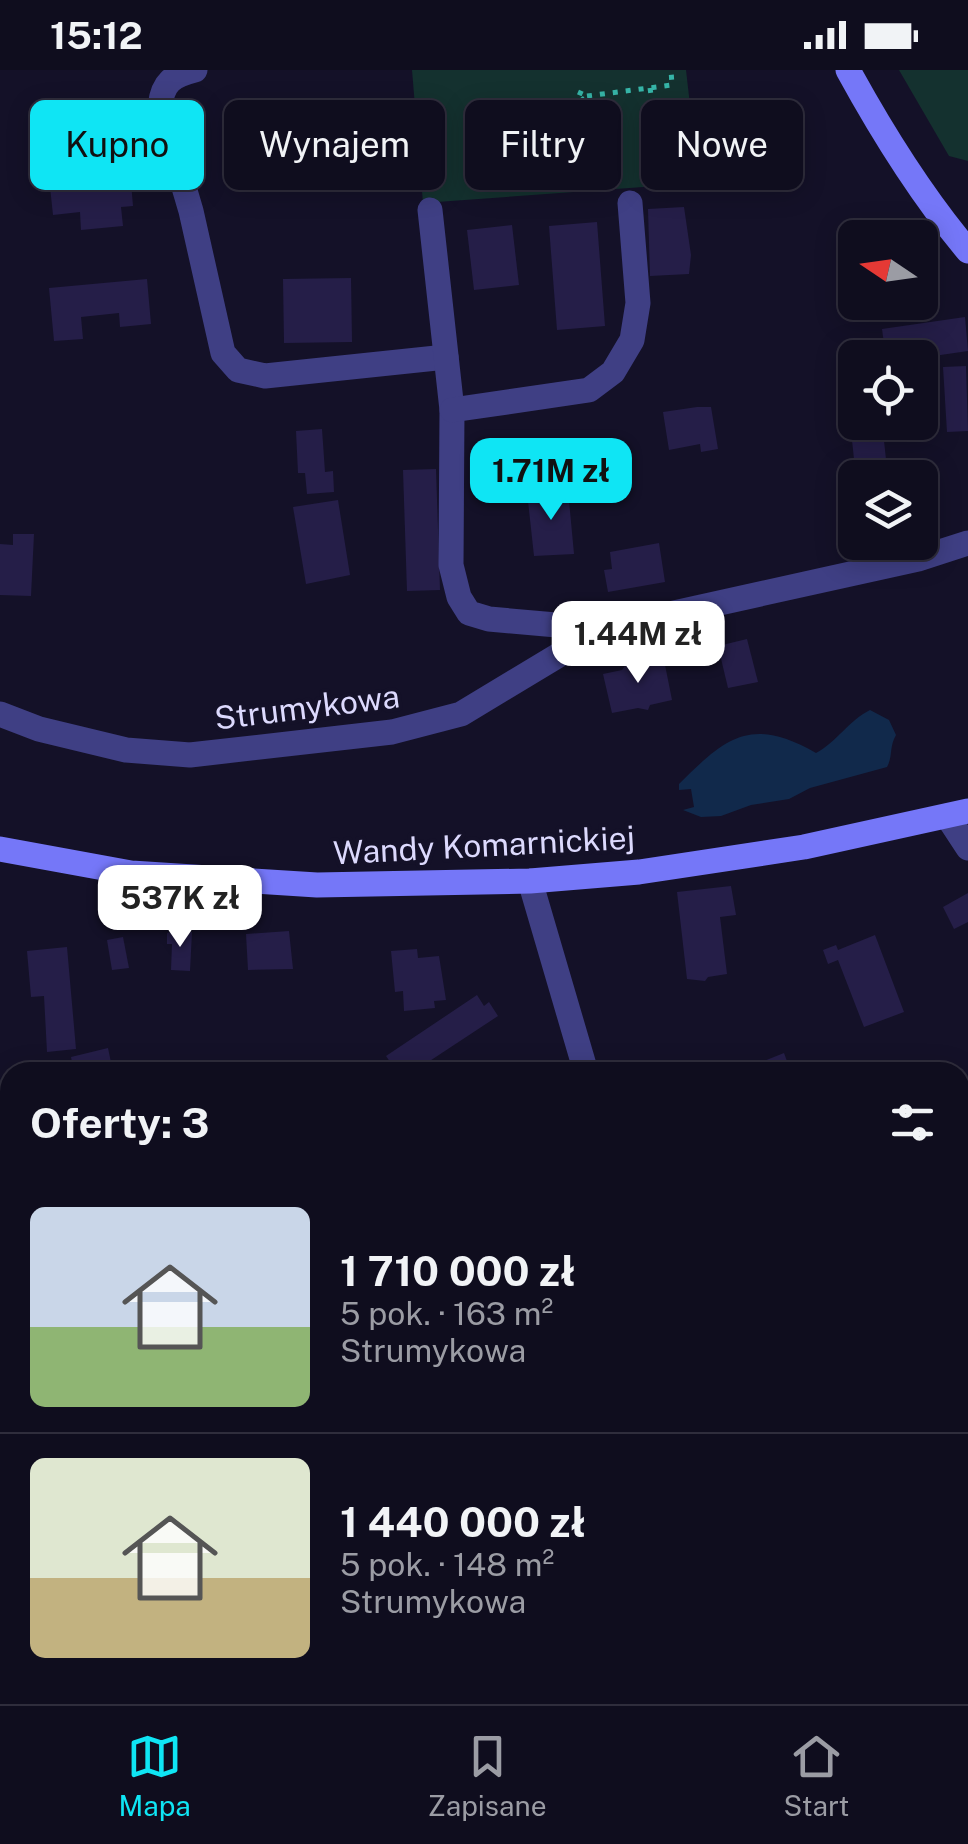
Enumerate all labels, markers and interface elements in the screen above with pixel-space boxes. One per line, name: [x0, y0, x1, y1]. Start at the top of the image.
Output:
text: 15:12: [50, 13, 143, 58]
chip: Kupno: [30, 100, 204, 190]
chip: Wynajem: [224, 100, 445, 190]
chip: Filtry: [465, 100, 621, 190]
chip: Nowe: [641, 100, 803, 190]
north arrow: [838, 220, 938, 320]
map controls: [838, 220, 938, 560]
button: locate: [838, 340, 938, 440]
pin: 1.71M zł: [448, 438, 654, 523]
text: 1.71M zł: [492, 452, 610, 489]
button: layers: [838, 460, 938, 560]
pin: 1.44M zł: [535, 601, 741, 686]
text: 1.44M zł: [574, 615, 702, 652]
street label: Strumykowa: [212, 677, 402, 737]
street label: Wandy Komarnickiej: [332, 819, 636, 871]
pin: 537K zł: [88, 865, 272, 950]
text: 537K zł: [120, 879, 240, 916]
icon: filters: [885, 1095, 940, 1150]
text: Oferty: 3: [30, 1098, 210, 1147]
text: 1 710 000 zł: [340, 1246, 576, 1295]
icon: home: [110, 1247, 230, 1367]
text: 5 pok. · 163 m²: [340, 1295, 553, 1332]
text: Strumykowa: [340, 1332, 526, 1369]
text: 1 440 000 zł: [340, 1497, 586, 1546]
icon: home: [110, 1498, 230, 1618]
text: 5 pok. · 148 m²: [340, 1546, 554, 1583]
text: Strumykowa: [340, 1583, 526, 1620]
tab: Mapa: [119, 1729, 191, 1822]
tab: Zapisane: [428, 1729, 547, 1822]
tab: Start: [784, 1729, 849, 1822]

